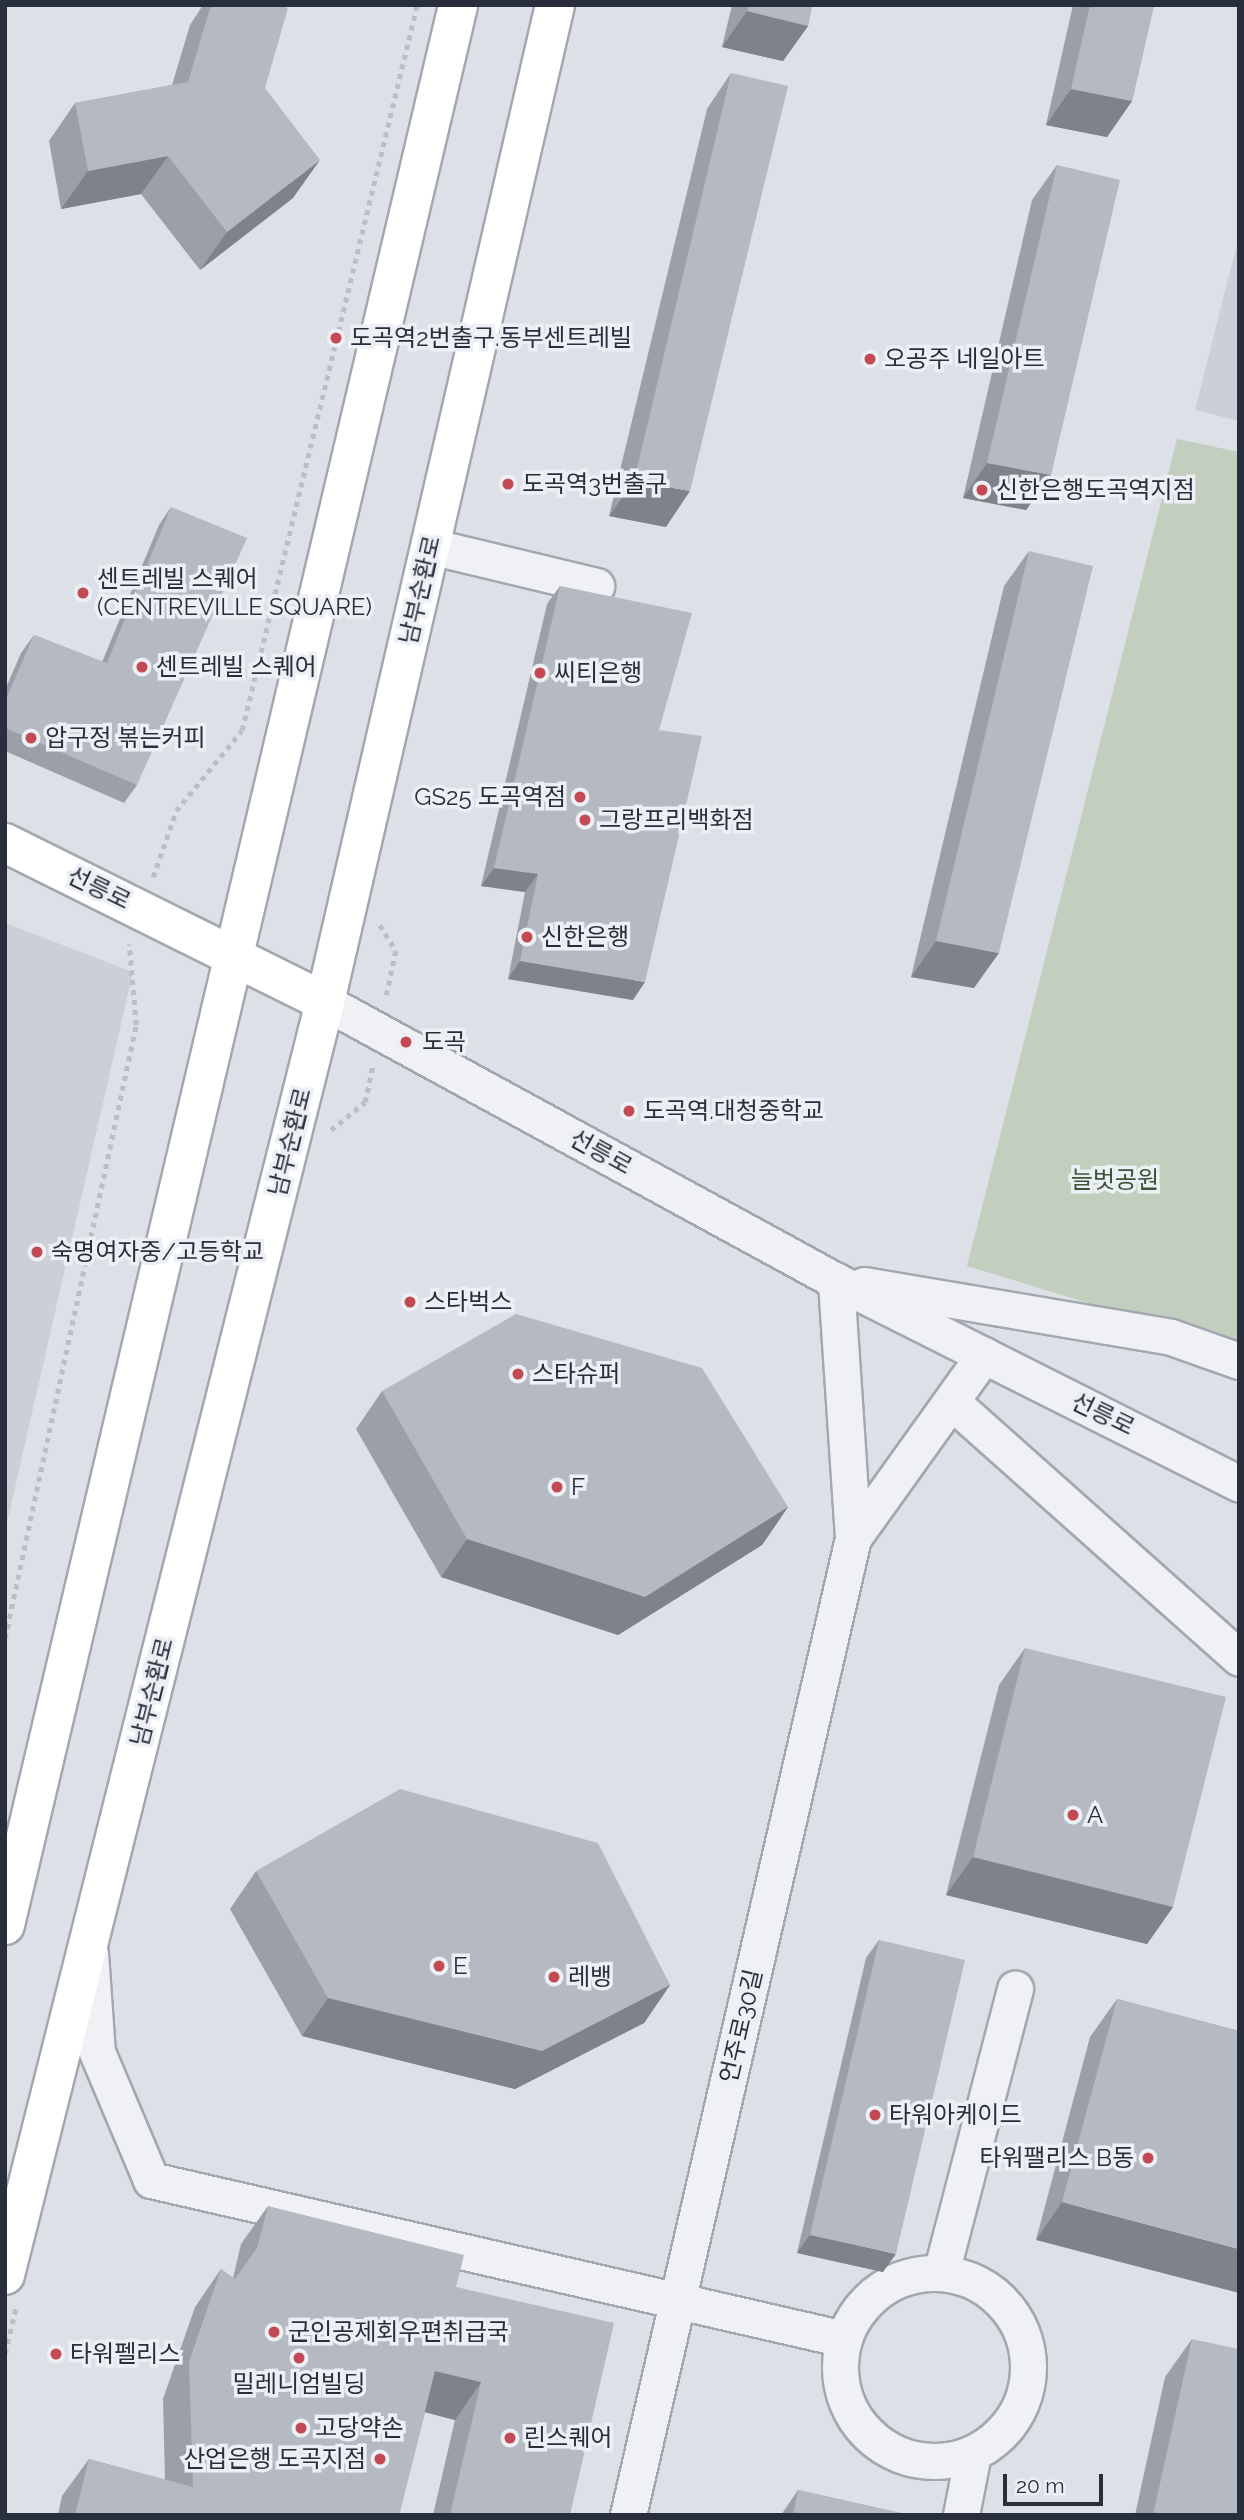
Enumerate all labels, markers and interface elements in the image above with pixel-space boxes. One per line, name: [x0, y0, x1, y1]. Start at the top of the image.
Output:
place label: 도곡역2번출구.동부센트레빌: [350, 324, 632, 352]
marker: 도곡역2번출구.동부센트레빌: [328, 330, 344, 346]
place label: 오공주 네일아트: [884, 345, 1045, 373]
marker: 오공주 네일아트: [862, 351, 878, 367]
place label: 도곡역3번출구: [522, 470, 667, 498]
marker: 도곡역3번출구: [500, 476, 516, 492]
place label: 신한은행도곡역지점: [996, 476, 1195, 504]
marker: 신한은행도곡역지점: [974, 482, 990, 498]
street label: 남부순환로: [394, 533, 446, 647]
place label: 센트레빌 스퀘어 (CENTREVILLE SQUARE): [97, 565, 371, 621]
marker: 센트레빌 스퀘어 (CENTREVILLE SQUARE): [75, 585, 91, 601]
place label: 센트레빌 스퀘어: [156, 653, 317, 681]
marker: 센트레빌 스퀘어: [134, 659, 150, 675]
place label: 씨티은행: [554, 659, 642, 687]
marker: 씨티은행: [532, 665, 548, 681]
place label: 압구정 볶는커피: [45, 724, 206, 752]
marker: 압구정 볶는커피: [23, 730, 39, 746]
place label: GS25 도곡역점: [414, 783, 566, 811]
marker: GS25 도곡역점: [572, 789, 588, 805]
place label: 그랑프리백화점: [599, 806, 754, 834]
marker: 그랑프리백화점: [577, 812, 593, 828]
street label: 선릉로: [63, 861, 135, 915]
place label: 신한은행: [541, 923, 629, 951]
marker: 신한은행: [519, 929, 535, 945]
place label: 도곡: [422, 1028, 466, 1056]
marker: 도곡: [396, 1032, 416, 1052]
street label: 남부순환로: [263, 1085, 317, 1199]
place label: 도곡역.대청중학교: [643, 1097, 824, 1125]
marker: 도곡역.대청중학교: [621, 1103, 637, 1119]
street label: 선릉로: [565, 1123, 637, 1181]
park label: 늘벗공원: [1071, 1166, 1159, 1194]
place label: 숙명여자중/고등학교: [51, 1238, 264, 1266]
marker: 숙명여자중/고등학교: [29, 1244, 45, 1260]
place label: 스타벅스: [424, 1288, 512, 1316]
marker: 스타벅스: [402, 1294, 418, 1310]
place label: 스타슈퍼: [532, 1360, 620, 1388]
marker: 스타슈퍼: [510, 1366, 526, 1382]
street label: 선릉로: [1067, 1387, 1139, 1441]
place label: F: [571, 1473, 585, 1501]
marker: F: [549, 1479, 565, 1495]
street label: 남부순환로: [125, 1635, 179, 1749]
place label: A: [1087, 1801, 1103, 1829]
marker: A: [1065, 1807, 1081, 1823]
place label: E: [453, 1952, 468, 1980]
marker: E: [431, 1958, 447, 1974]
place label: 레뱅: [568, 1963, 612, 1991]
street label: 언주로30길: [714, 1966, 768, 2086]
marker: 레뱅: [546, 1969, 562, 1985]
place label: 타워아케이드: [889, 2101, 1021, 2129]
marker: 타워아케이드: [867, 2107, 883, 2123]
place label: 타워팰리스 B동: [979, 2144, 1134, 2172]
marker: 타워팰리스 B동: [1140, 2150, 1156, 2166]
place label: 군인공제회우편취급국: [288, 2318, 509, 2346]
marker: 군인공제회우편취급국: [266, 2324, 282, 2340]
place label: 타워펠리스: [70, 2340, 180, 2368]
marker: 타워펠리스: [48, 2346, 64, 2362]
marker: 밀레니엄빌딩: [291, 2350, 307, 2366]
place label: 밀레니엄빌딩: [233, 2370, 365, 2398]
place label: 고당약손: [315, 2414, 403, 2442]
marker: 고당약손: [293, 2420, 309, 2436]
place label: 린스퀘어: [524, 2424, 612, 2452]
marker: 린스퀘어: [502, 2430, 518, 2446]
place label: 산업은행 도곡지점: [183, 2445, 366, 2473]
marker: 산업은행 도곡지점: [372, 2451, 388, 2467]
scale bar: [1006, 2460, 1106, 2504]
text: 20 m: [1016, 2473, 1064, 2498]

